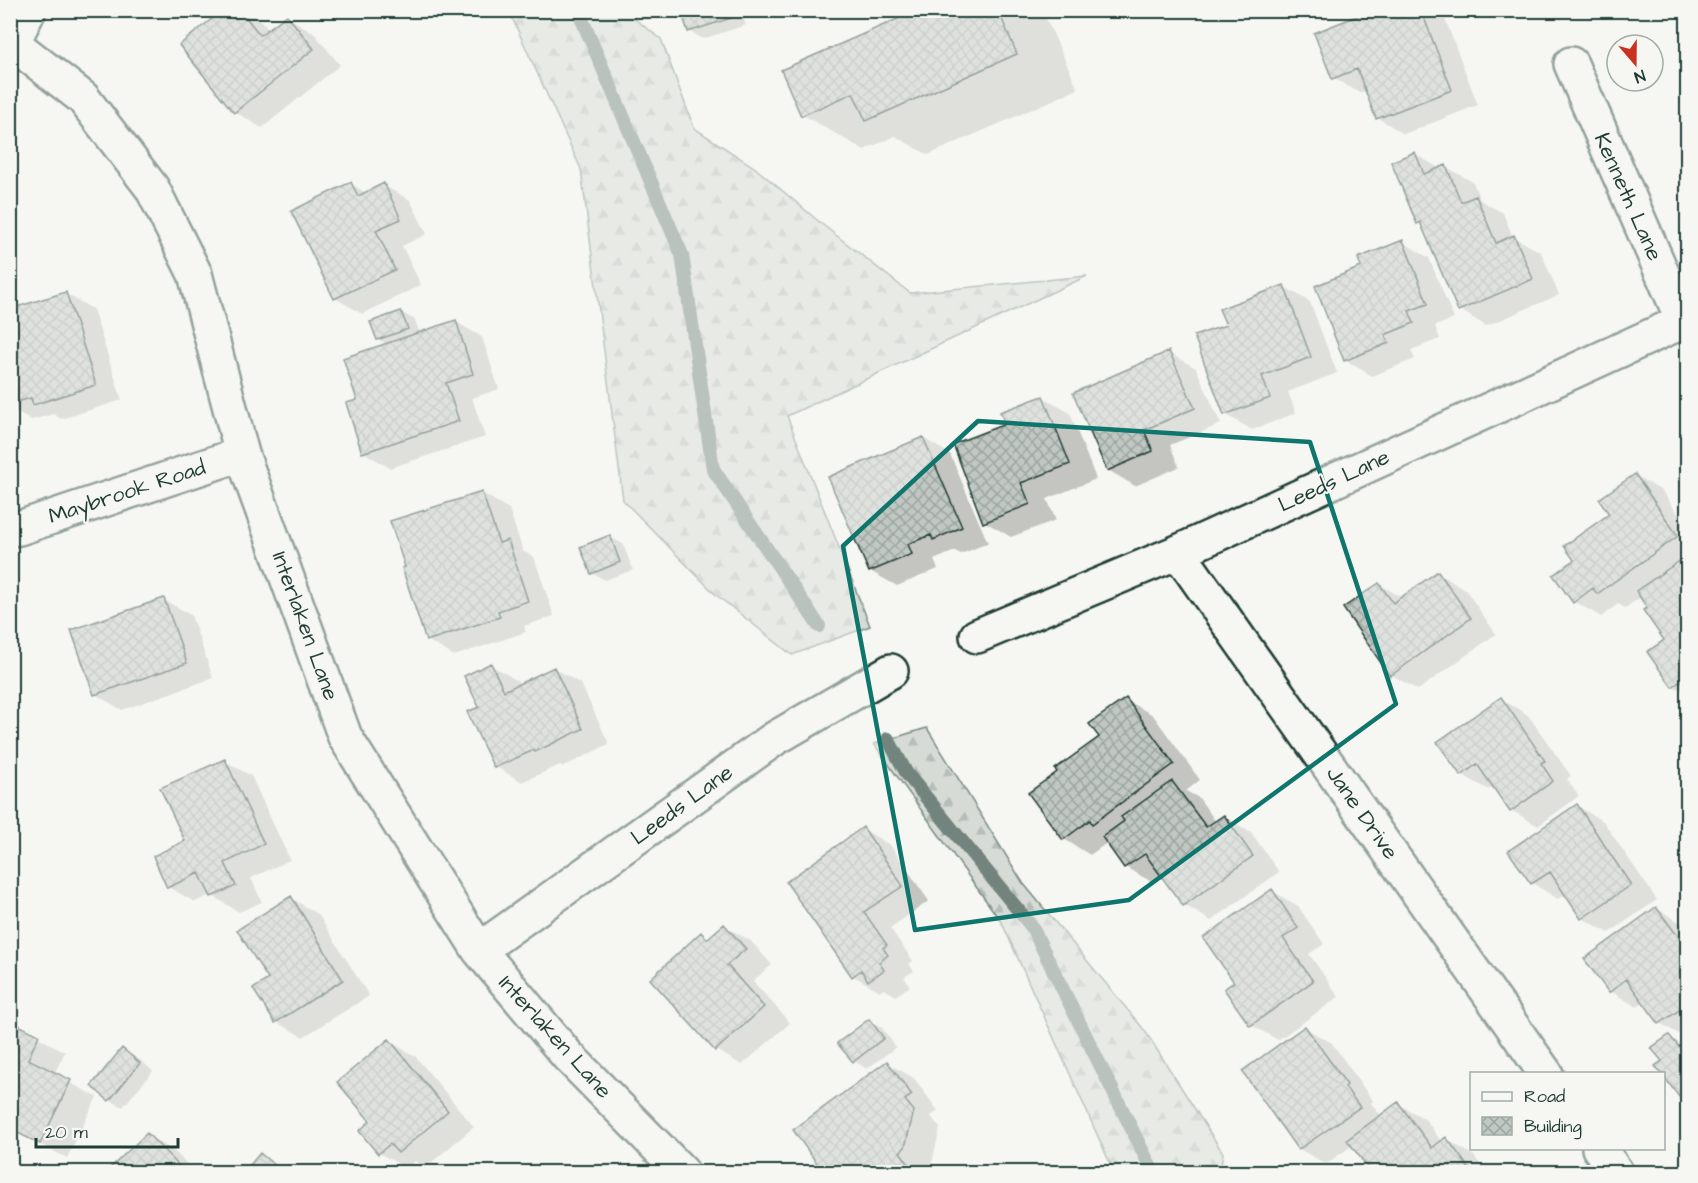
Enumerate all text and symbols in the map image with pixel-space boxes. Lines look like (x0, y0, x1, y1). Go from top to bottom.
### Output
north arrow (1605, 33, 1665, 93)
text: N (1631, 64, 1648, 88)
street label: Kenneth Lane (1586, 128, 1670, 266)
street label: Leeds Lane (1273, 442, 1395, 520)
street label: Maybrook Road (44, 452, 210, 533)
street label: Interlaken Lane (264, 547, 346, 705)
street label: Leeds Lane (625, 757, 740, 853)
street label: Jane Drive (1318, 760, 1406, 866)
street label: Interlaken Lane (491, 968, 619, 1106)
legend (1470, 1072, 1665, 1150)
text: Road (1524, 1084, 1565, 1109)
scale bar (36, 1111, 178, 1149)
text: Building (1524, 1114, 1582, 1140)
text: 20 m (45, 1120, 88, 1145)

